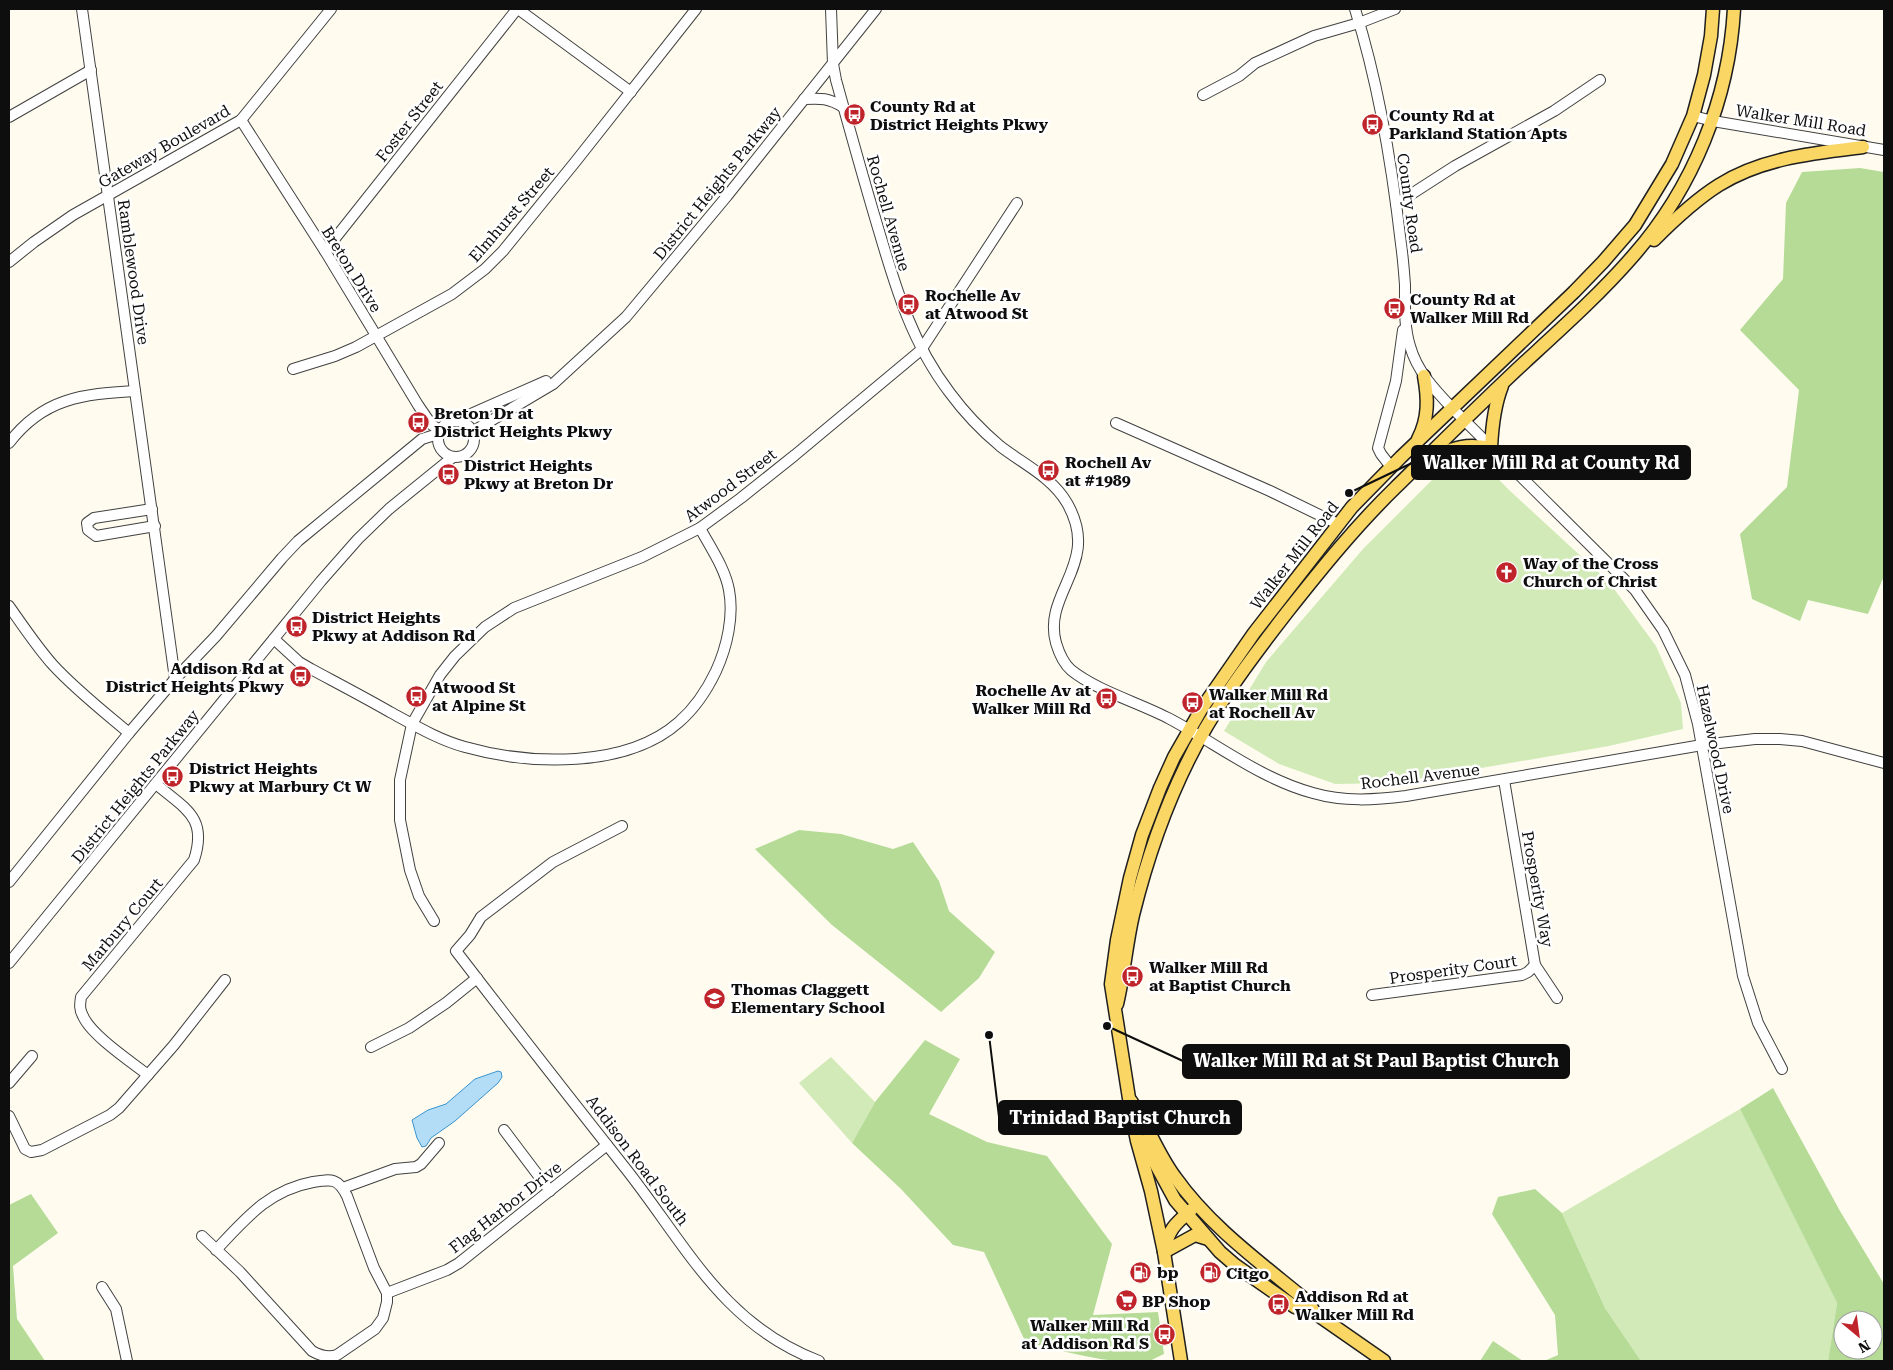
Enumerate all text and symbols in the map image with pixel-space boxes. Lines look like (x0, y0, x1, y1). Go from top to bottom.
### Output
street label: Foster Street (372, 77, 447, 166)
place label: County Rd at District Heights Pkwy (870, 97, 1049, 134)
street label: Gateway Boulevard (95, 101, 233, 192)
street label: Walker Mill Road (1734, 101, 1868, 140)
street label: District Heights Parkway (650, 102, 785, 264)
bus stop icon: County Rd at District Heights Pkwy (842, 103, 866, 127)
place label: County Rd at Parkland Station Apts (1389, 106, 1567, 143)
bus stop icon: County Rd at Parkland Station Apts (1361, 112, 1385, 136)
street label: County Road (1393, 152, 1426, 254)
street label: Rochell Avenue (863, 153, 914, 274)
street label: Elmhurst Street (465, 163, 558, 266)
street label: Ramblewood Drive (114, 198, 153, 346)
street label: Breton Drive (318, 223, 386, 316)
place label: Rochelle Av at Atwood St (925, 286, 1029, 323)
place label: County Rd at Walker Mill Rd (1410, 290, 1529, 327)
bus stop icon: Rochelle Av at Atwood St (897, 292, 921, 316)
bus stop icon: County Rd at Walker Mill Rd (1382, 296, 1406, 320)
place label: Breton Dr at District Heights Pkwy (434, 404, 613, 441)
bus stop icon: Breton Dr at District Heights Pkwy (406, 410, 430, 434)
street label: Atwood Street (681, 445, 780, 526)
callout: Walker Mill Rd at County Rd (1412, 446, 1690, 479)
text: Walker Mill Rd at County Rd (1422, 452, 1680, 473)
place label: Rochell Av at #1989 (1065, 453, 1152, 490)
place label: District Heights Pkwy at Breton Dr (464, 456, 613, 493)
bus stop icon: Rochell Av at #1989 (1037, 459, 1061, 483)
bus stop icon: District Heights Pkwy at Breton Dr (436, 462, 460, 486)
street label: Walker Mill Road (1246, 498, 1342, 613)
place label: Way of the Cross Church of Christ (1523, 554, 1658, 591)
church icon: Way of the Cross Church of Christ (1495, 560, 1519, 584)
place label: District Heights Pkwy at Addison Rd (312, 608, 476, 645)
bus stop icon: District Heights Pkwy at Addison Rd (284, 614, 308, 638)
place label: Addison Rd at District Heights Pkwy (106, 659, 284, 696)
bus stop icon: Addison Rd at District Heights Pkwy (288, 665, 312, 689)
place label: Atwood St at Alpine St (432, 678, 526, 715)
place label: Rochelle Av at Walker Mill Rd (972, 681, 1091, 718)
street label: Hazelwood Drive (1693, 683, 1739, 816)
bus stop icon: Atwood St at Alpine St (404, 684, 428, 708)
place label: Walker Mill Rd at Rochell Av (1209, 685, 1328, 722)
bus stop icon: Rochelle Av at Walker Mill Rd (1095, 687, 1119, 711)
bus stop icon: Walker Mill Rd at Rochell Av (1181, 691, 1205, 715)
street label: District Heights Parkway (68, 705, 203, 867)
place label: District Heights Pkwy at Marbury Ct W (189, 759, 372, 796)
street label: Rochell Avenue (1359, 760, 1481, 793)
bus stop icon: District Heights Pkwy at Marbury Ct W (161, 765, 185, 789)
street label: Prosperity Way (1518, 829, 1557, 949)
street label: Marbury Court (78, 874, 167, 975)
street label: Prosperity Court (1388, 951, 1518, 988)
place label: Walker Mill Rd at Baptist Church (1149, 958, 1291, 995)
bus stop icon: Walker Mill Rd at Baptist Church (1121, 964, 1145, 988)
place label: Thomas Claggett Elementary School (731, 980, 886, 1017)
school or university icon: Thomas Claggett Elementary School (703, 986, 727, 1010)
callout: Walker Mill Rd at St Paul Baptist Church (1183, 1045, 1569, 1078)
text: Walker Mill Rd at St Paul Baptist Church (1193, 1050, 1559, 1071)
street label: Addison Road South (582, 1091, 693, 1229)
callout: Trinidad Baptist Church (999, 1101, 1241, 1134)
text: Trinidad Baptist Church (1009, 1107, 1231, 1128)
street label: Flag Harbor Drive (445, 1158, 565, 1257)
fuel station icon: bp (1129, 1260, 1153, 1284)
fuel station icon: Citgo (1198, 1261, 1222, 1285)
place label: bp (1157, 1263, 1179, 1282)
place label: Citgo (1226, 1264, 1269, 1283)
place label: Addison Rd at Walker Mill Rd (1295, 1287, 1414, 1324)
supermarket icon: BP Shop (1114, 1289, 1138, 1313)
place label: BP Shop (1142, 1292, 1211, 1311)
bus stop icon: Addison Rd at Walker Mill Rd (1267, 1293, 1291, 1317)
north arrow (1833, 1310, 1883, 1360)
place label: Walker Mill Rd at Addison Rd S (1021, 1316, 1149, 1353)
bus stop icon: Walker Mill Rd at Addison Rd S (1153, 1322, 1177, 1346)
text: N (1856, 1337, 1873, 1356)

